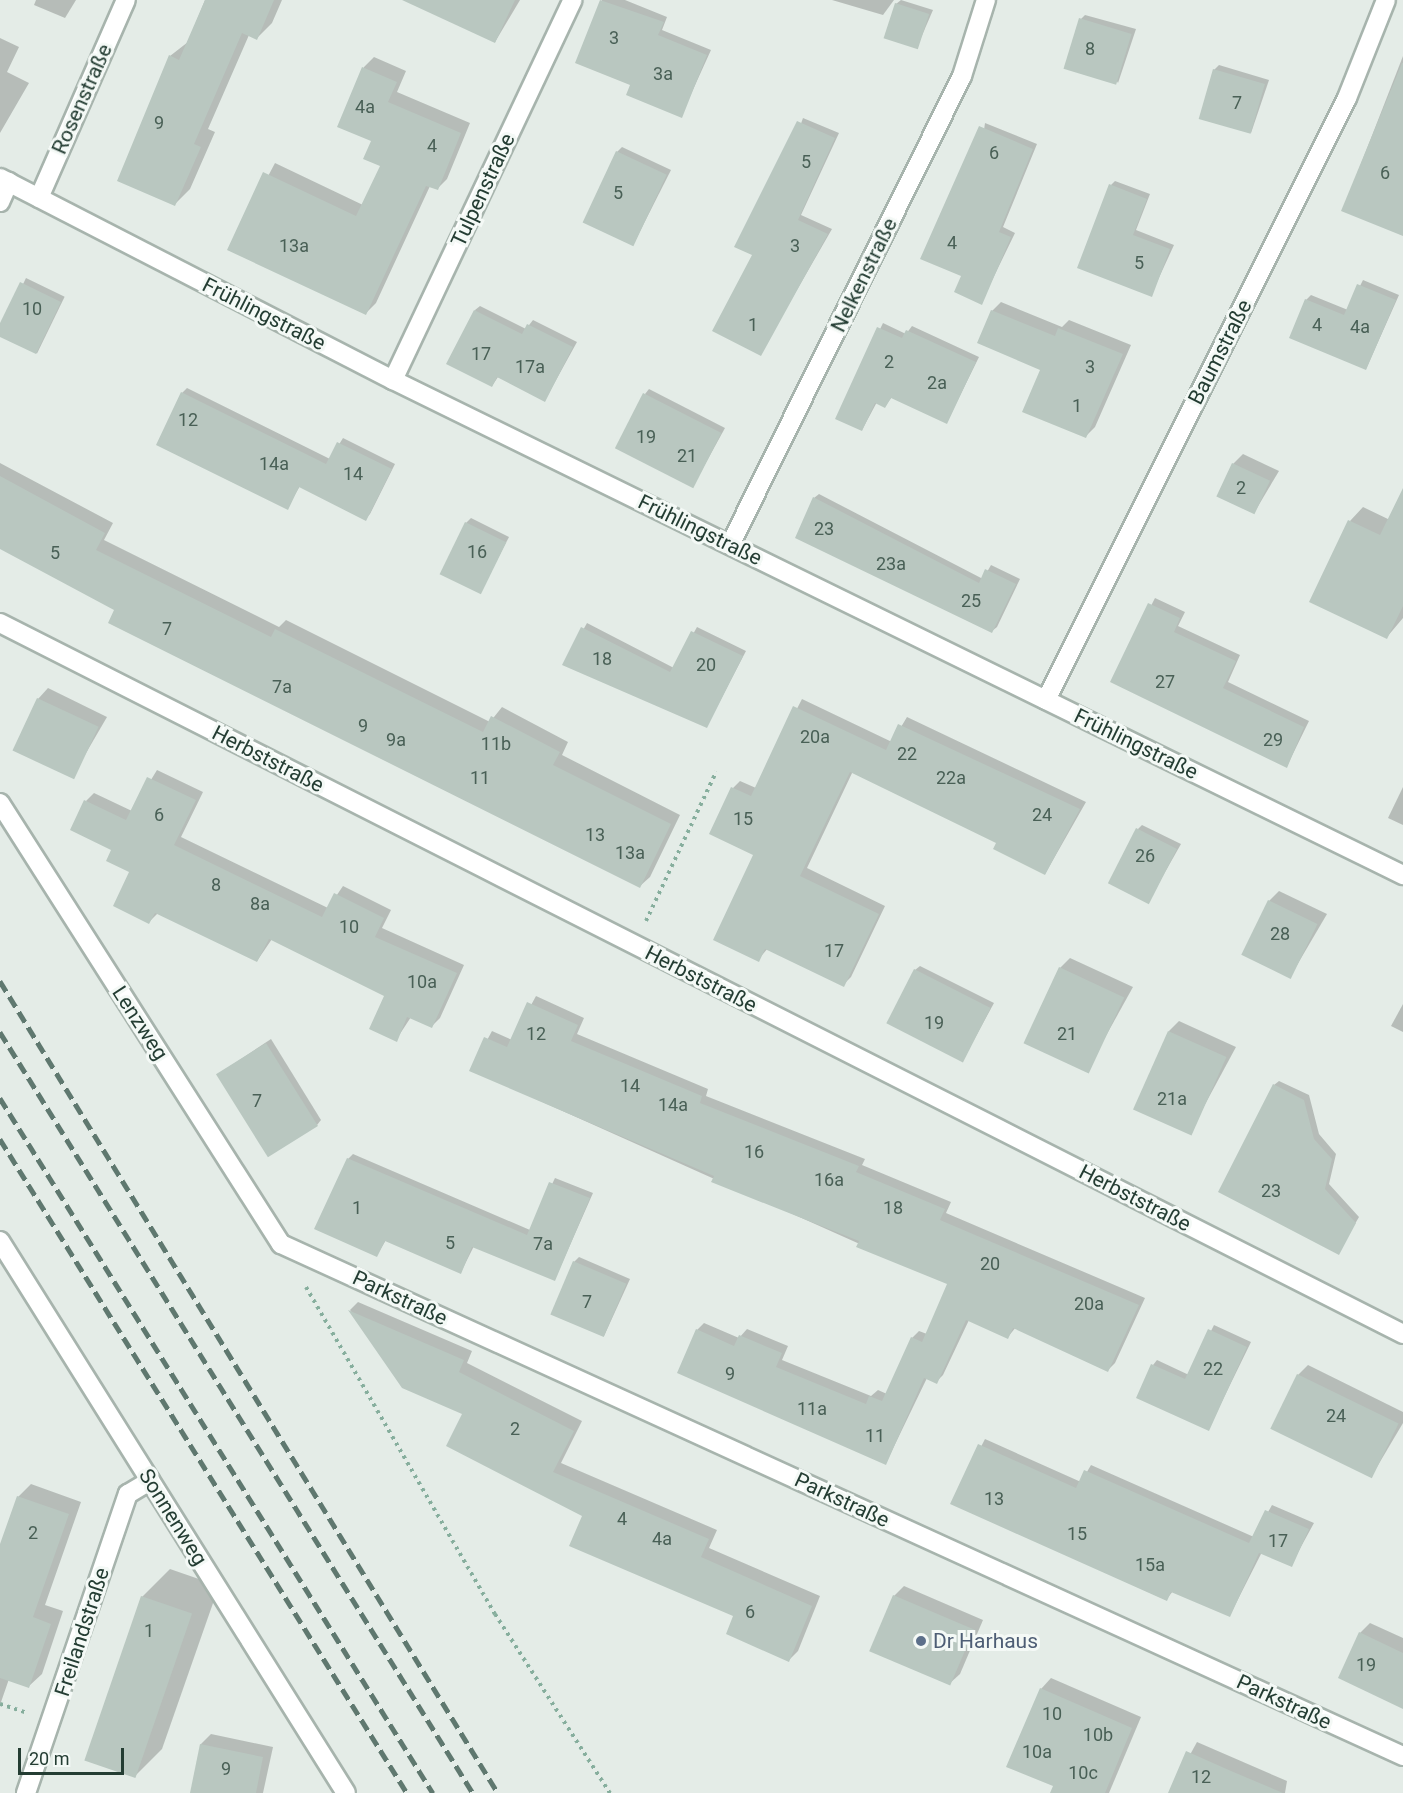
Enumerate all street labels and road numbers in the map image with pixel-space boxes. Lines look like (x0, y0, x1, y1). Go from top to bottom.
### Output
street label: Rosenstraße (47, 40, 117, 158)
street label: Tulpenstraße (446, 129, 520, 251)
street label: Nelkenstraße (826, 214, 902, 336)
street label: Frühlingstraße (198, 272, 330, 356)
street label: Baumstraße (1183, 296, 1257, 408)
street label: Frühlingstraße (634, 489, 766, 571)
street label: Frühlingstraße (1070, 703, 1202, 785)
street label: Herbststraße (208, 720, 328, 798)
street label: Herbststraße (641, 940, 761, 1018)
street label: Lenzweg (107, 981, 173, 1065)
street label: Herbststraße (1075, 1159, 1195, 1237)
street label: Parkstraße (349, 1265, 451, 1331)
street label: Sonnenweg (133, 1464, 213, 1570)
street label: Parkstraße (791, 1467, 893, 1533)
street label: Freilandstraße (49, 1564, 115, 1700)
street label: Parkstraße (1233, 1669, 1335, 1735)

